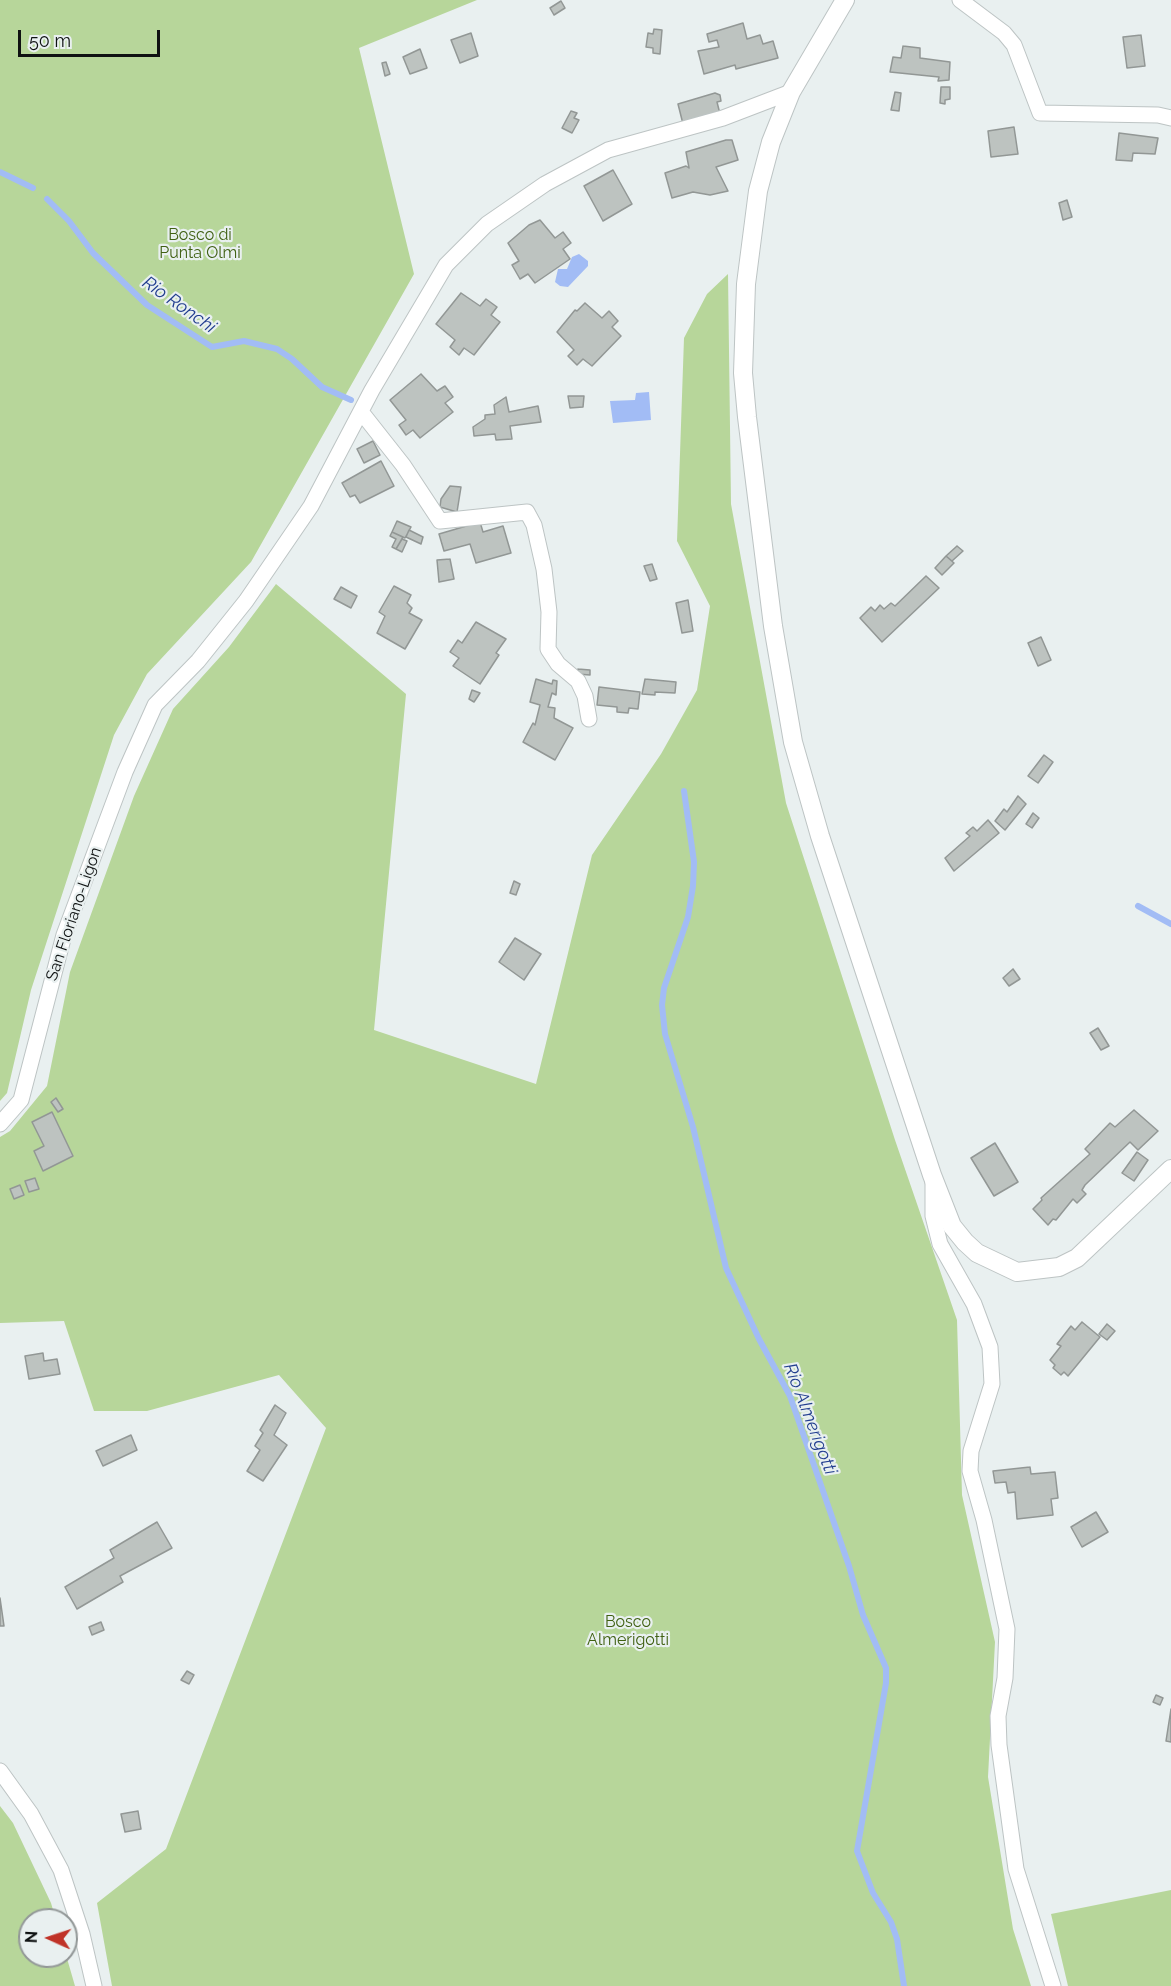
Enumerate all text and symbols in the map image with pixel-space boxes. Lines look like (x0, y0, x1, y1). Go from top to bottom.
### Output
scale bar (21, 18, 164, 56)
text: 50 m (29, 30, 71, 51)
park label: Bosco di Punta Olmi (159, 225, 241, 263)
water label: Rio Ronchi (138, 272, 220, 338)
street label: San Floriano-Ligon (42, 845, 106, 983)
water label: Rio Almerigotti (779, 1360, 841, 1478)
park label: Bosco Almerigotti (587, 1612, 669, 1650)
north arrow (18, 1908, 78, 1968)
text: N (22, 1931, 41, 1944)

